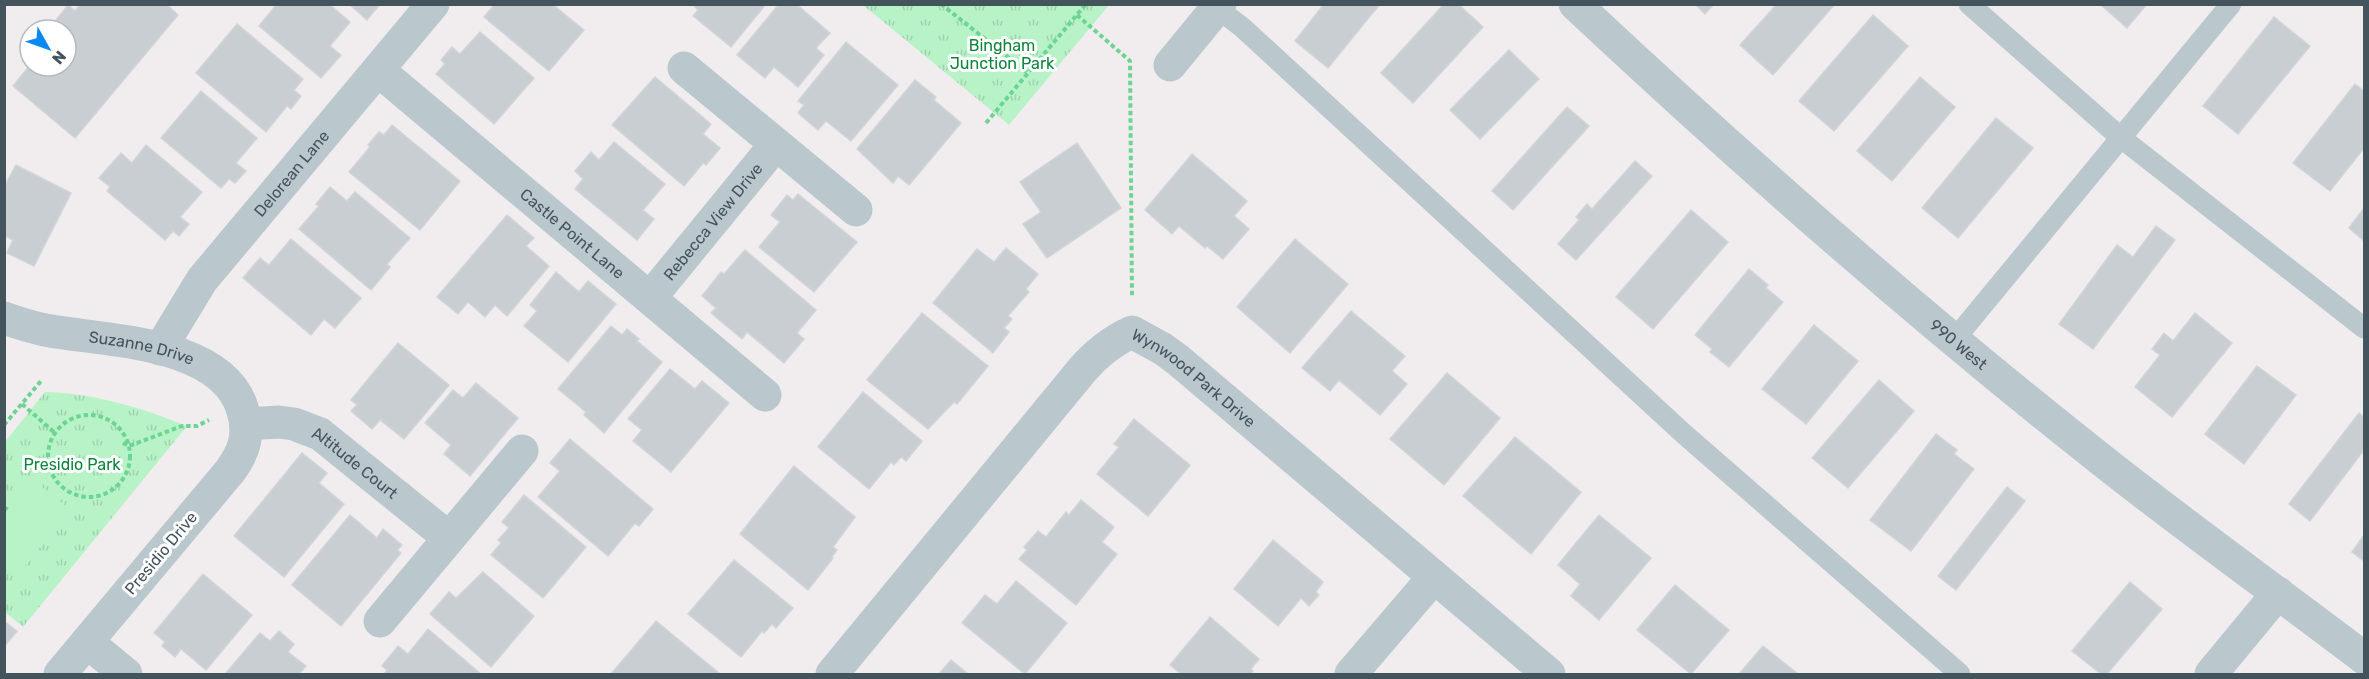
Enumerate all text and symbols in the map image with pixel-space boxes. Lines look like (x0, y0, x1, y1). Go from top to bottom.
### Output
north arrow (18, 18, 78, 78)
park label: Bingham Junction Park (950, 36, 1055, 73)
text: N (48, 47, 70, 68)
street label: Delorean Lane (250, 126, 333, 220)
street label: Rebecca View Drive (659, 159, 766, 284)
street label: Castle Point Lane (517, 184, 629, 283)
street label: 990 West (1926, 315, 1991, 374)
street label: Wynwood Park Drive (1129, 324, 1260, 431)
street label: Suzanne Drive (88, 327, 197, 369)
street label: Altitude Court (310, 422, 402, 503)
park label: Presidio Park (24, 455, 121, 474)
street label: Presidio Drive (121, 508, 201, 598)

